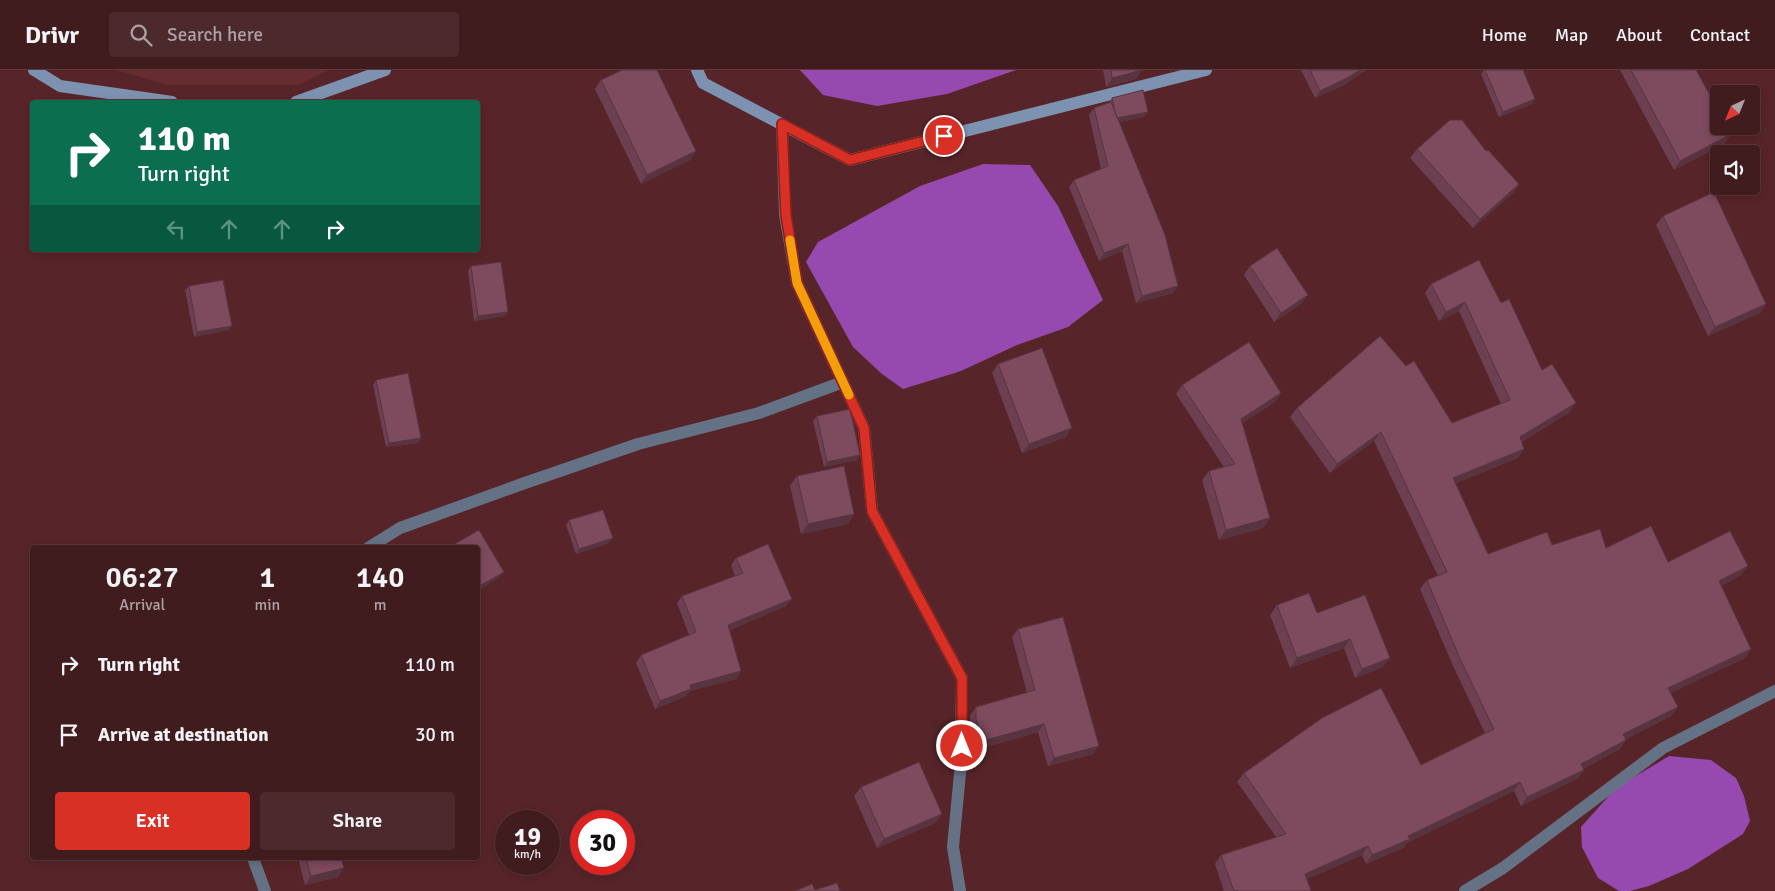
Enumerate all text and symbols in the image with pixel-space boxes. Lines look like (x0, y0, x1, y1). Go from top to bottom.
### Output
search box (109, 12, 459, 57)
text: Drivr (25, 20, 79, 50)
icon: search (127, 21, 155, 49)
text: Search here (167, 23, 263, 47)
text: Home (1482, 24, 1527, 46)
text: Map (1555, 24, 1588, 46)
text: About (1616, 24, 1662, 46)
text: Contact (1690, 24, 1750, 46)
north arrow (1710, 85, 1760, 135)
map controls (1710, 85, 1760, 195)
pin (923, 115, 965, 157)
text: 110 m (138, 117, 231, 160)
icon: right (55, 120, 120, 185)
icon: arrive (930, 122, 958, 150)
button: sound (1710, 145, 1760, 195)
text: Turn right (138, 160, 230, 187)
icon: left (162, 215, 190, 243)
icon: ahead (215, 215, 243, 243)
icon: ahead (268, 215, 296, 243)
icon: right (321, 215, 349, 243)
text: 06:27 (106, 559, 179, 596)
text: 1 (259, 559, 275, 596)
text: 140 (356, 559, 404, 596)
text: Arrival (119, 595, 165, 615)
text: min (254, 595, 280, 615)
text: m (374, 595, 386, 615)
icon: right (55, 651, 83, 679)
text: Turn right (98, 653, 180, 677)
text: 110 m (405, 653, 455, 677)
position arrow (935, 719, 987, 771)
icon: arrive (55, 721, 83, 749)
text: Arrive at destination (98, 723, 269, 747)
text: 30 m (415, 723, 455, 747)
button: Exit (55, 792, 250, 850)
button: Share (260, 792, 455, 850)
speed limit sign: 30 (570, 810, 635, 875)
text: 19 (514, 821, 541, 852)
text: km/h (514, 847, 541, 862)

